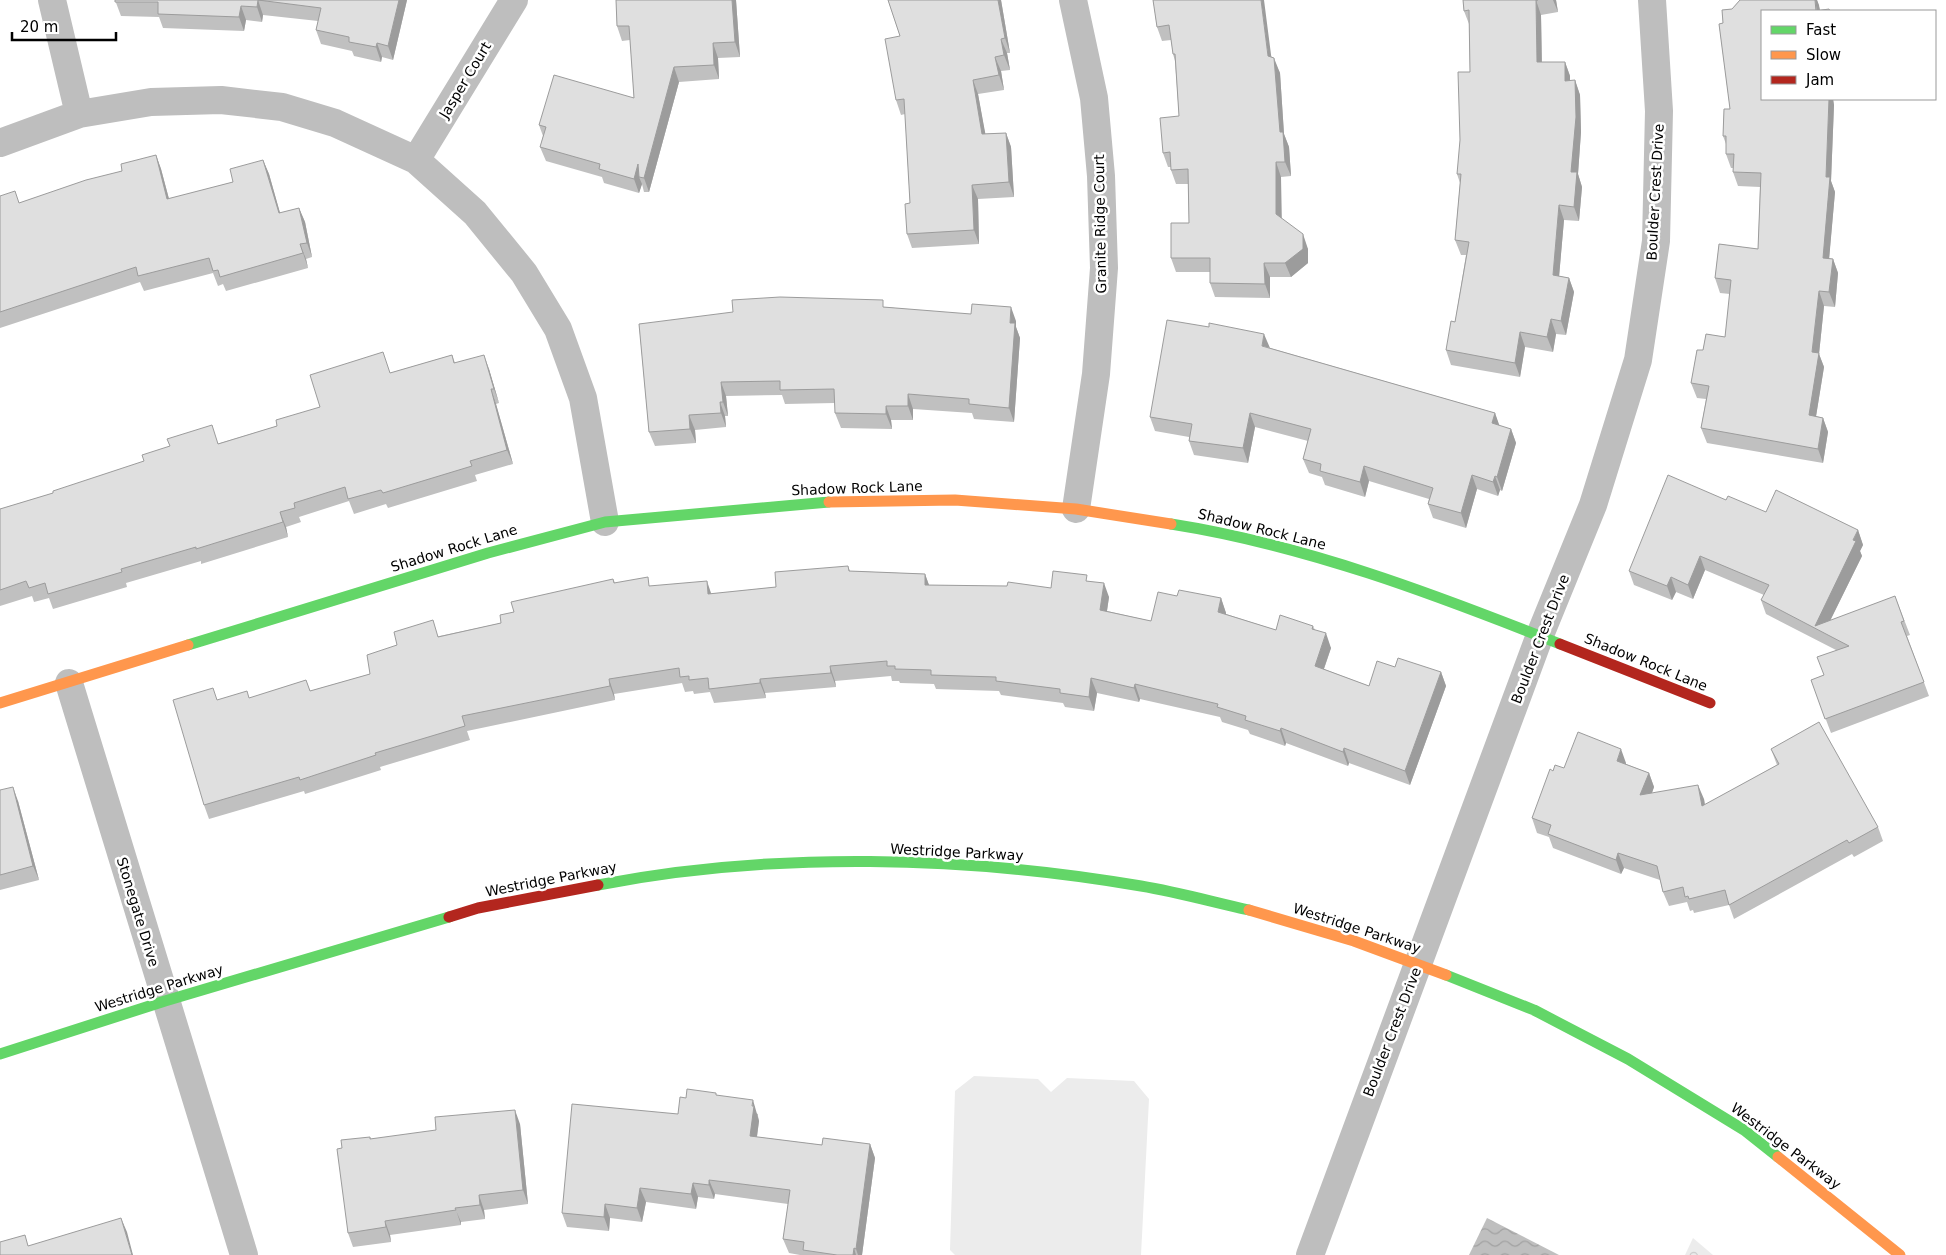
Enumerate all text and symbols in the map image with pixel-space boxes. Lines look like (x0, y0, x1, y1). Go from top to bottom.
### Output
scale bar (12, 10, 116, 42)
legend (1761, 10, 1936, 100)
text: 20 m (20, 18, 58, 36)
text: Fast (1806, 21, 1836, 39)
street label: Jasper Court (435, 39, 494, 122)
text: Slow (1806, 46, 1841, 64)
text: Jam (1805, 71, 1834, 89)
street label: Boulder Crest Drive (1643, 123, 1667, 261)
street label: Granite Ridge Court (1091, 154, 1109, 294)
street label: Shadow Rock Lane (791, 478, 923, 498)
street label: Shadow Rock Lane (1196, 505, 1328, 553)
street label: Shadow Rock Lane (389, 521, 519, 575)
street label: Boulder Crest Drive (1508, 572, 1572, 706)
street label: Shadow Rock Lane (1582, 630, 1710, 694)
street label: Westridge Parkway (890, 841, 1024, 863)
street label: Stonegate Drive (114, 855, 162, 969)
street label: Westridge Parkway (484, 858, 618, 900)
street label: Westridge Parkway (1291, 900, 1423, 956)
street label: Westridge Parkway (93, 961, 225, 1015)
street label: Boulder Crest Drive (1360, 965, 1424, 1099)
street label: Westridge Parkway (1728, 1099, 1844, 1193)

